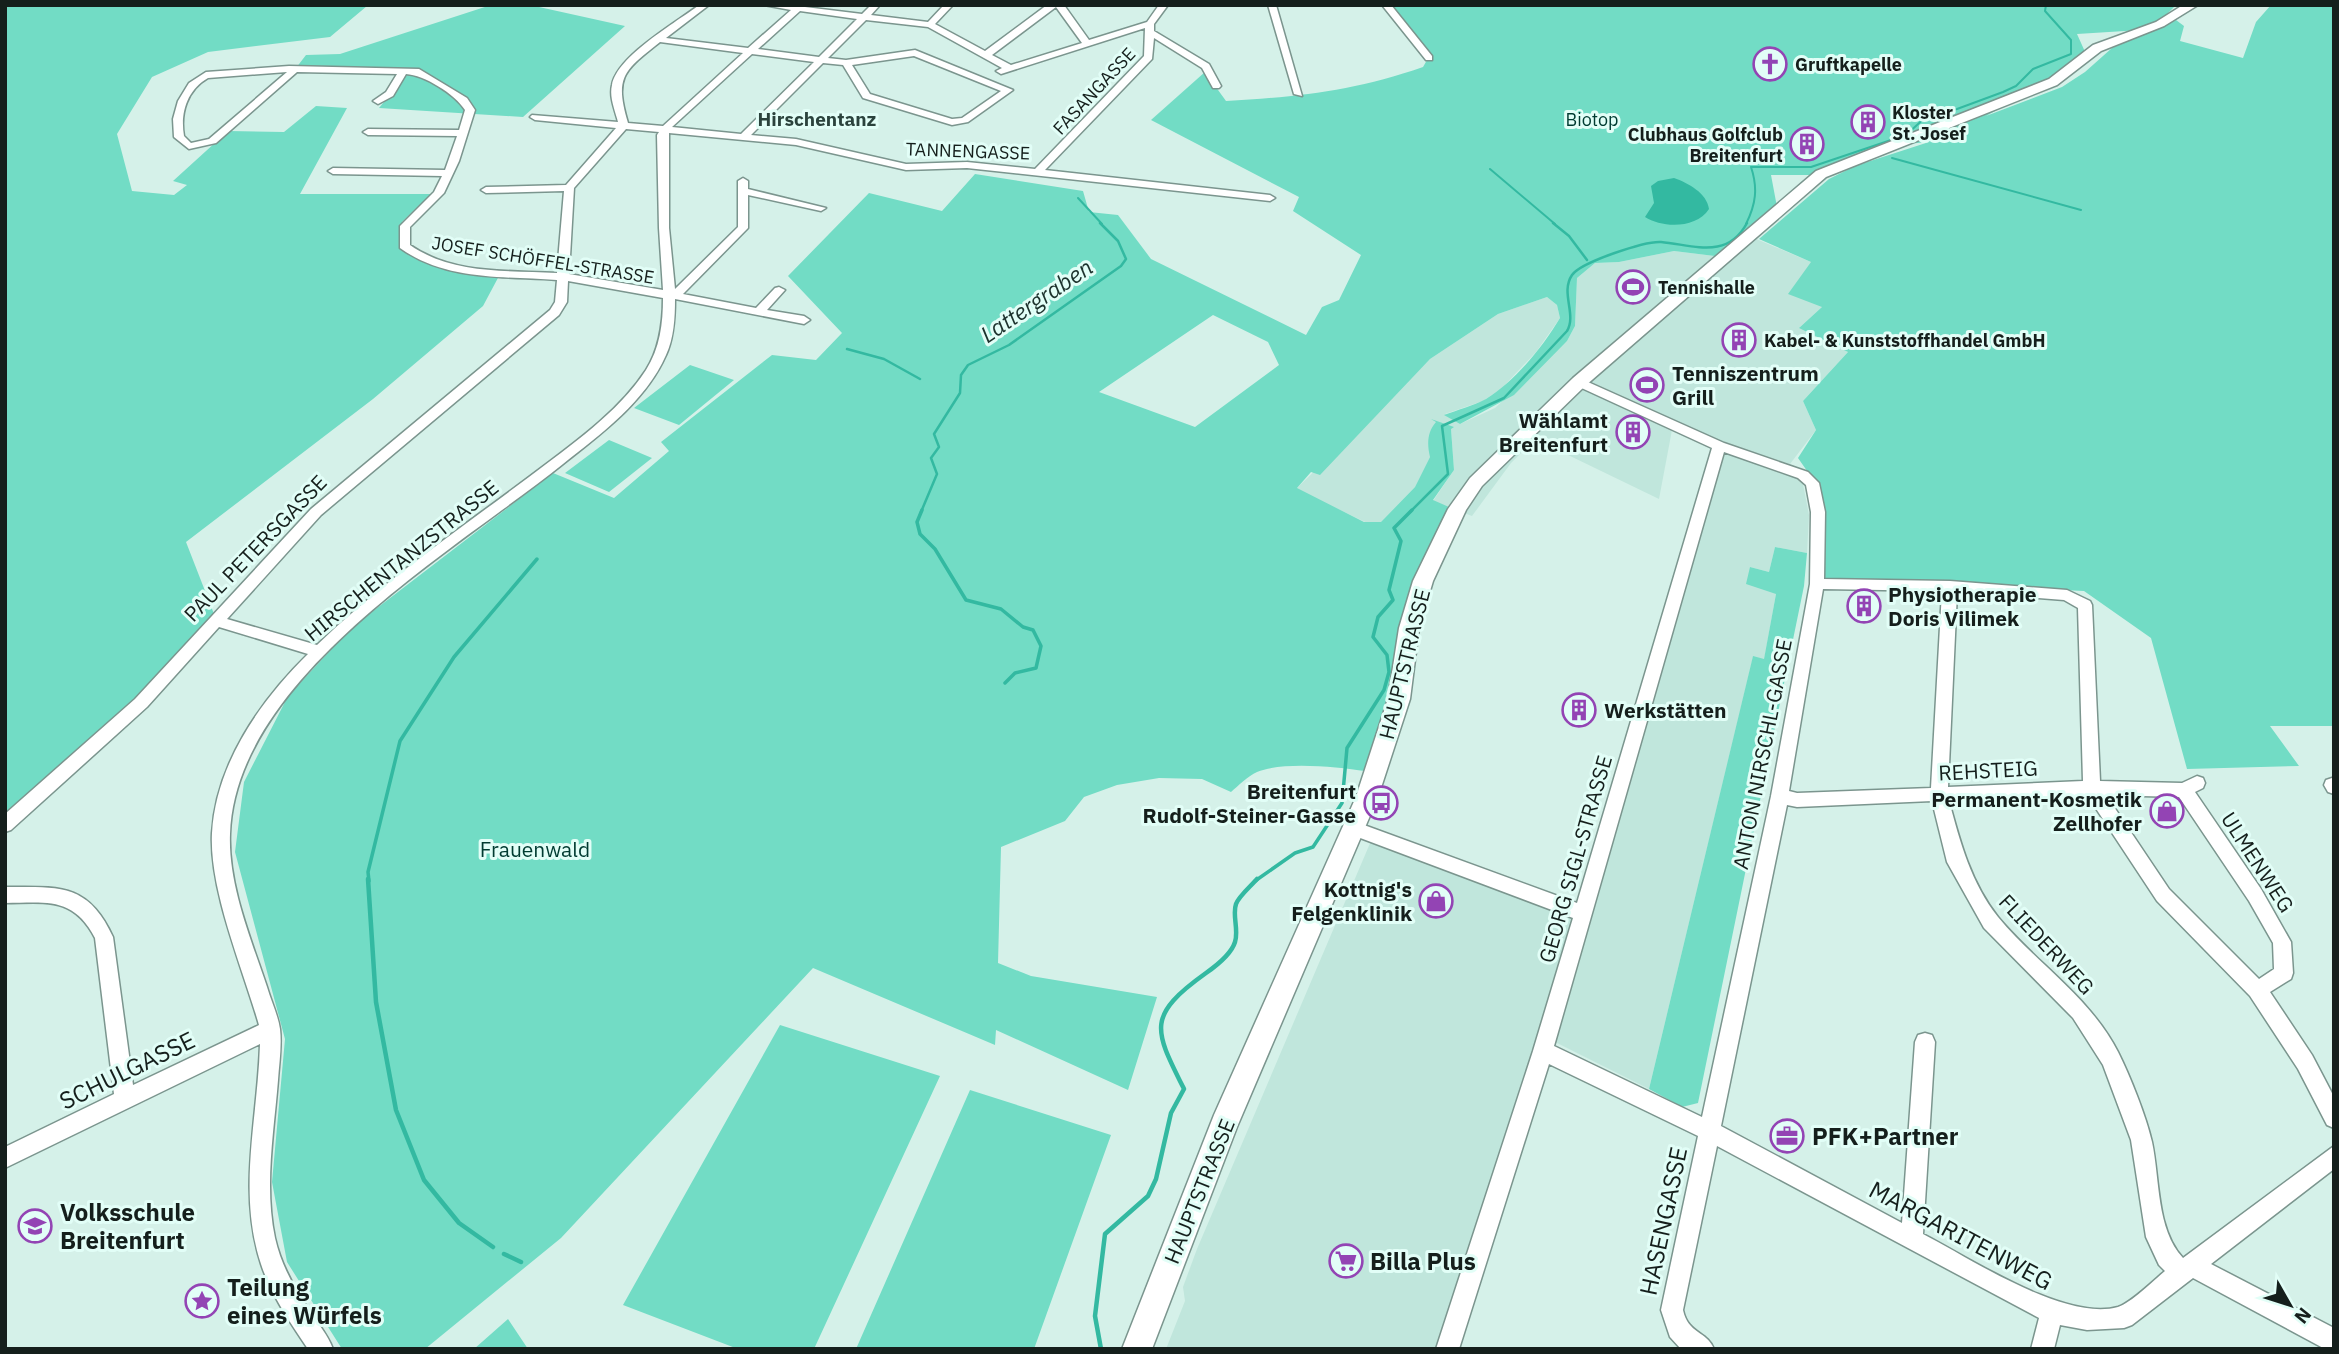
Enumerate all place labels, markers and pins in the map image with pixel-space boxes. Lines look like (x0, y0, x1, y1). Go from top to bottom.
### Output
church icon: Gruftkapelle (1751, 45, 1789, 83)
place label: Gruftkapelle (1795, 53, 1902, 76)
place label: Kloster St. Josef (1892, 101, 1966, 145)
building icon: Kloster St. Josef (1849, 103, 1887, 141)
place label: Clubhaus Golfclub Breitenfurt (1628, 123, 1783, 167)
building icon: Clubhaus Golfclub Breitenfurt (1788, 125, 1826, 163)
sports icon: Tennishalle (1614, 268, 1652, 306)
place label: Tennishalle (1658, 276, 1755, 299)
building icon: Kabel- & Kunststoffhandel GmbH (1720, 321, 1758, 359)
place label: Kabel- & Kunststoffhandel GmbH (1764, 329, 2045, 352)
place label: Tenniszentrum Grill (1672, 359, 1819, 411)
sports icon: Tenniszentrum Grill (1628, 366, 1666, 404)
place label: Wählamt Breitenfurt (1499, 406, 1608, 458)
building icon: Wählamt Breitenfurt (1614, 413, 1652, 451)
place label: Physiotherapie Doris Vilimek (1888, 580, 2037, 632)
building icon: Physiotherapie Doris Vilimek (1845, 587, 1883, 625)
building icon: Werkstätten (1560, 691, 1598, 729)
place label: Werkstätten (1604, 696, 1727, 724)
place label: Breitenfurt Rudolf-Steiner-Gasse (1143, 777, 1356, 829)
bus stop icon: Breitenfurt Rudolf-Steiner-Gasse (1362, 784, 1400, 822)
place label: Permanent-Kosmetik Zellhofer (1931, 785, 2143, 837)
shop icon: Permanent-Kosmetik Zellhofer (2148, 792, 2186, 830)
place label: Kottnig's Felgenklinik (1291, 875, 1413, 927)
shop icon: Kottnig's Felgenklinik (1417, 882, 1455, 920)
office icon: PFK+Partner (1768, 1117, 1806, 1155)
place label: PFK+Partner (1812, 1120, 1959, 1152)
place label: Volksschule Breitenfurt (60, 1196, 195, 1256)
school or university icon: Volksschule Breitenfurt (16, 1207, 54, 1245)
supermarket icon: Billa Plus (1327, 1242, 1365, 1280)
place label: Billa Plus (1370, 1245, 1476, 1277)
place label: Teilung eines Würfels (227, 1271, 382, 1331)
place icon: Teilung eines Würfels (183, 1282, 221, 1320)

